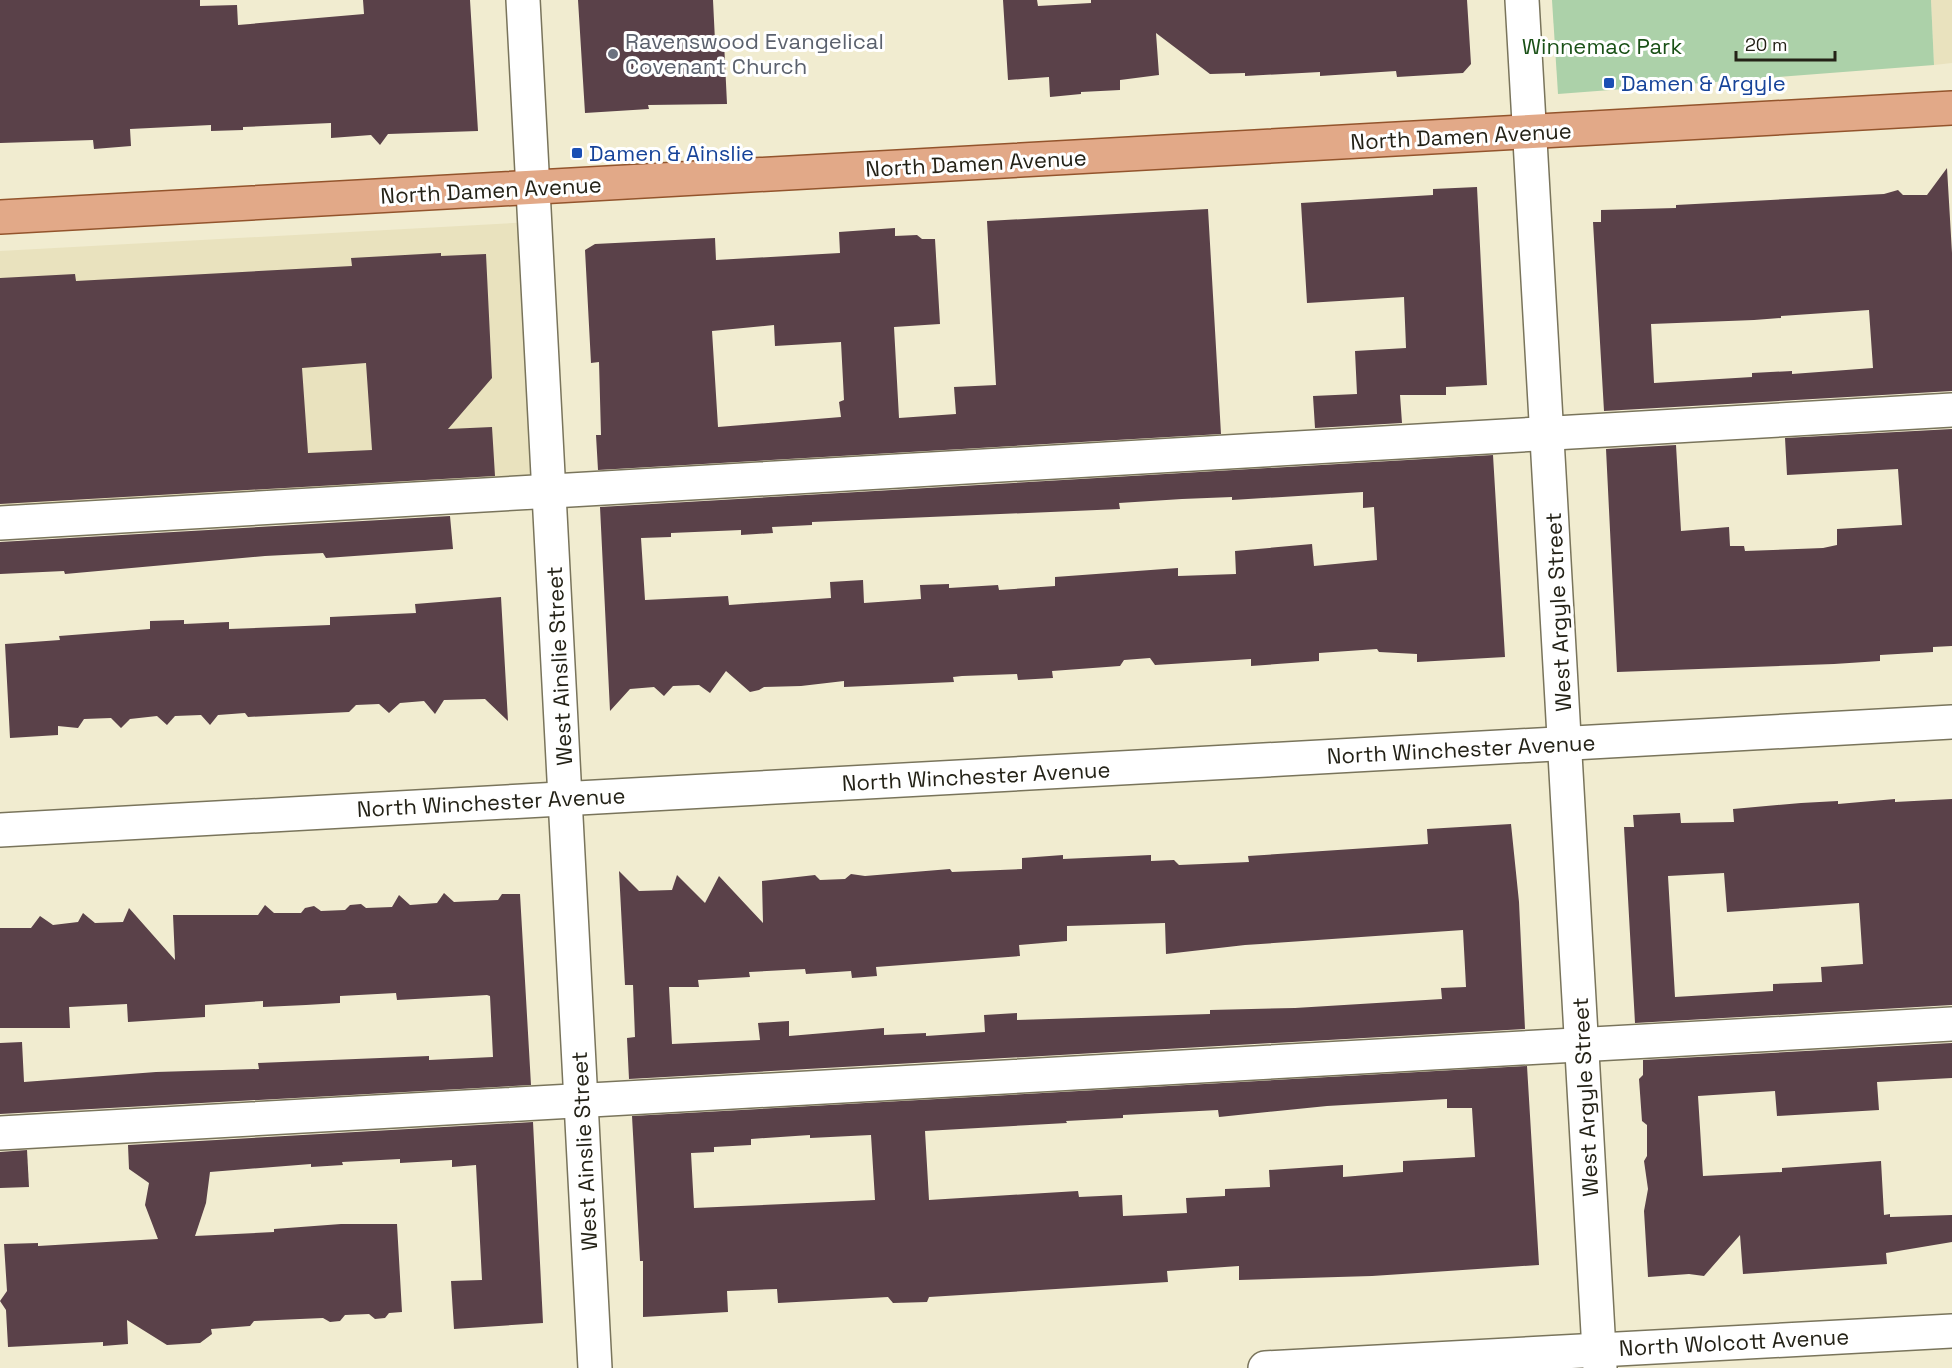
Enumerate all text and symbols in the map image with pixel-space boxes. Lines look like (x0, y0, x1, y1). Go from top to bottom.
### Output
scale bar (1736, 24, 1835, 62)
place label: Ravenswood Evangelical Covenant Church (625, 27, 884, 80)
park label: Winnemac Park (1522, 32, 1682, 60)
text: 20 m (1745, 33, 1788, 56)
marker: Ravenswood Evangelical Covenant Church (606, 47, 620, 61)
place label: Damen & Argyle (1621, 69, 1786, 97)
marker: Damen & Argyle (1602, 76, 1616, 90)
street label: North Damen Avenue (1350, 116, 1572, 156)
place label: Damen & Ainslie (589, 139, 754, 167)
street label: North Damen Avenue (865, 143, 1087, 183)
marker: Damen & Ainslie (570, 146, 584, 160)
street label: North Damen Avenue (380, 170, 602, 210)
street label: West Argyle Street (1539, 512, 1577, 712)
street label: West Ainslie Street (540, 565, 578, 767)
street label: North Winchester Avenue (1326, 728, 1596, 770)
street label: North Winchester Avenue (841, 755, 1111, 797)
street label: North Winchester Avenue (356, 781, 626, 823)
street label: West Argyle Street (1566, 997, 1604, 1197)
street label: West Ainslie Street (565, 1050, 603, 1252)
street label: North Wolcott Avenue (1618, 1322, 1850, 1362)

